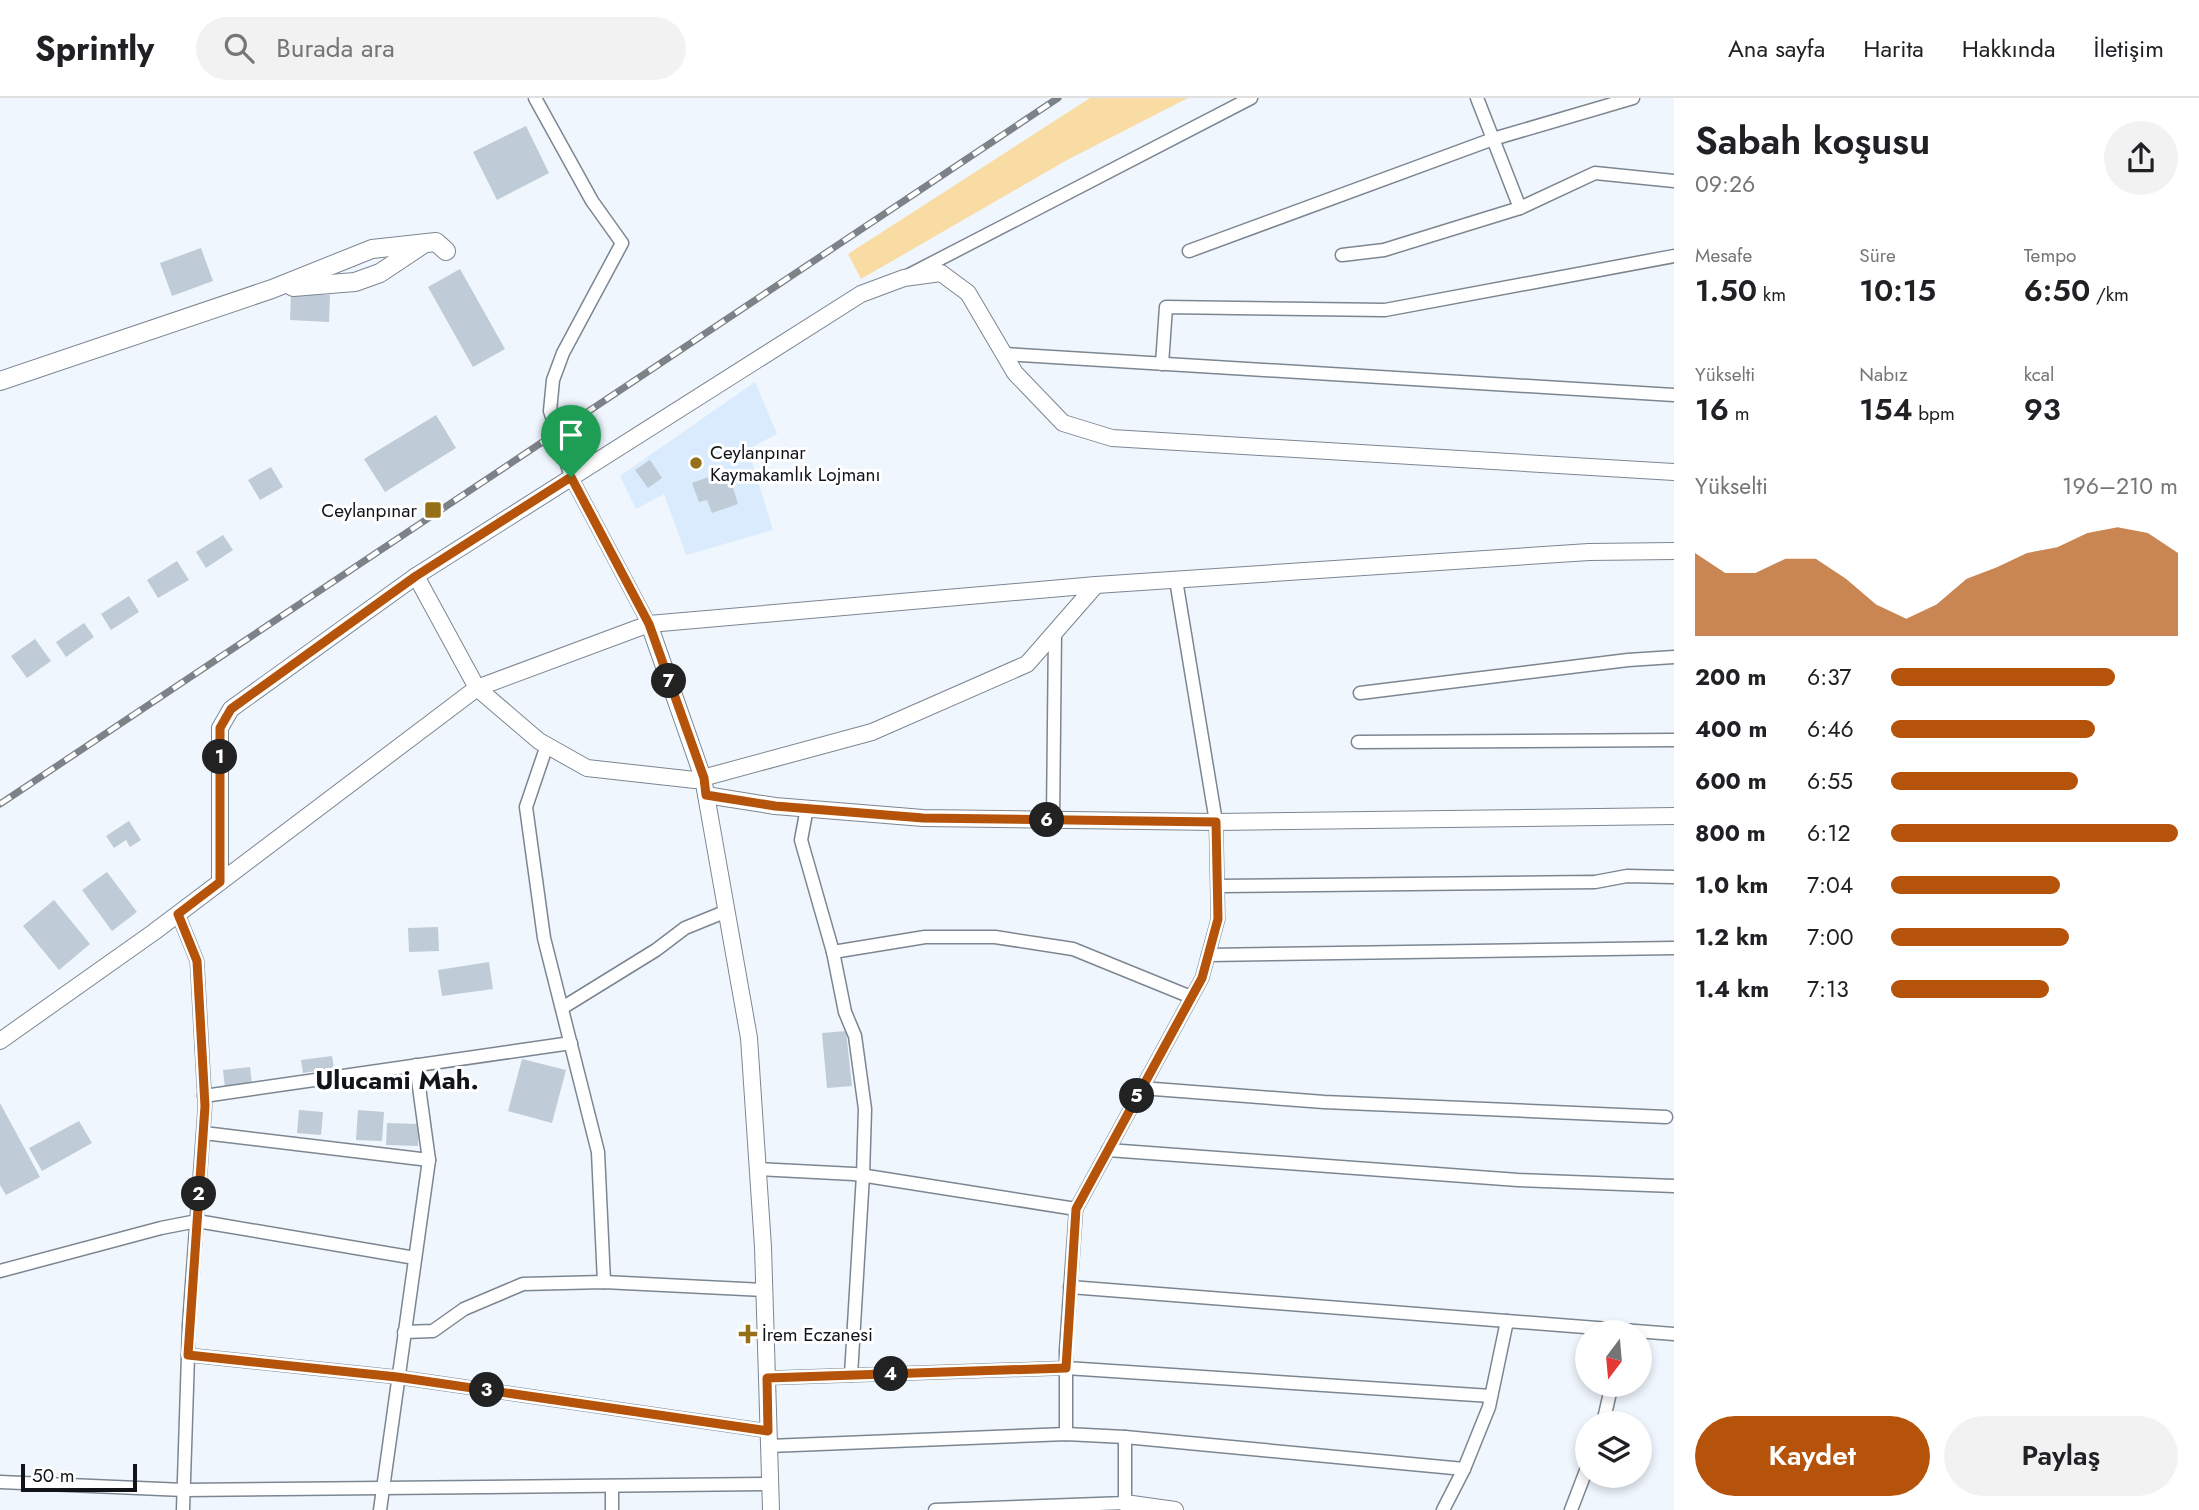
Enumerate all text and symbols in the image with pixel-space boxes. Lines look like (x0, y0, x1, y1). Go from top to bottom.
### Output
search box (196, 17, 686, 80)
text: Sprintly (35, 25, 154, 72)
icon: search (220, 29, 258, 67)
text: Burada ara (276, 29, 395, 67)
text: Ana sayfa (1728, 31, 1825, 66)
text: Harita (1863, 31, 1924, 66)
text: Hakkında (1962, 31, 2056, 66)
text: İletişim (2094, 31, 2164, 66)
text: Sabah koşusu (1695, 113, 1930, 168)
button: share (2104, 121, 2178, 195)
text: 09:26 (1695, 167, 1755, 201)
text: Mesafe (1695, 242, 1752, 269)
text: Süre (1859, 242, 1896, 269)
text: Tempo (2024, 242, 2076, 269)
text: 1.50 (1695, 269, 1757, 312)
text: 10:15 (1859, 269, 1936, 312)
text: 6:50 (2024, 269, 2090, 312)
text: km (1757, 281, 1786, 308)
text: /km (2090, 281, 2129, 308)
text: Yükselti (1695, 361, 1755, 388)
text: Nabız (1859, 361, 1908, 388)
text: kcal (2024, 361, 2054, 388)
text: 16 (1695, 388, 1729, 431)
text: 154 (1859, 388, 1913, 431)
text: 93 (2024, 388, 2061, 431)
text: m (1729, 400, 1749, 427)
text: bpm (1913, 400, 1955, 427)
pin (541, 405, 601, 477)
icon: arrive (552, 416, 590, 454)
place label: Ceylanpınar Kaymakamlık Lojmanı (710, 439, 880, 488)
marker: Ceylanpınar Kaymakamlık Lojmanı (688, 455, 704, 471)
text: Yükselti (1695, 469, 1768, 503)
text: 196–210 m (2062, 469, 2178, 503)
place label: Ceylanpınar (321, 497, 417, 524)
marker: Ceylanpınar (423, 500, 443, 520)
text: 200 m (1695, 660, 1766, 694)
text: 6:37 (1807, 660, 1851, 694)
pin: 7 (652, 664, 686, 698)
text: 7 (663, 667, 674, 694)
text: 400 m (1695, 712, 1767, 746)
text: 6:46 (1807, 712, 1854, 746)
pin: 1 (202, 740, 238, 774)
text: 1 (215, 743, 224, 770)
text: 600 m (1695, 764, 1767, 798)
text: 6:55 (1807, 764, 1853, 798)
pin: 6 (1030, 802, 1064, 838)
text: 6 (1040, 806, 1053, 833)
text: 800 m (1695, 816, 1766, 850)
text: 6:12 (1807, 816, 1851, 850)
text: 1.0 km (1695, 868, 1768, 902)
text: 7:04 (1807, 868, 1853, 902)
text: 1.2 km (1695, 920, 1768, 954)
text: 7:00 (1807, 920, 1854, 954)
text: 1.4 km (1695, 972, 1769, 1006)
text: 7:13 (1807, 972, 1849, 1006)
district label: Ulucami Mah. (315, 1061, 479, 1099)
pin: 5 (1120, 1079, 1154, 1114)
text: 5 (1130, 1082, 1143, 1109)
pin: 2 (182, 1176, 216, 1212)
text: 2 (192, 1180, 205, 1207)
north arrow (1575, 1320, 1652, 1396)
map controls (1575, 1320, 1652, 1488)
place label: İrem Eczanesi (762, 1321, 873, 1348)
marker: İrem Eczanesi (740, 1326, 756, 1342)
pin: 4 (874, 1356, 908, 1392)
text: 4 (884, 1360, 897, 1387)
pin: 3 (470, 1372, 504, 1408)
text: 3 (481, 1376, 492, 1403)
button: layers (1575, 1411, 1652, 1488)
button: Kaydet (1695, 1416, 1930, 1496)
button: Paylaş (1944, 1416, 2178, 1496)
scale bar (21, 1461, 136, 1493)
text: 50 m (32, 1462, 75, 1489)

